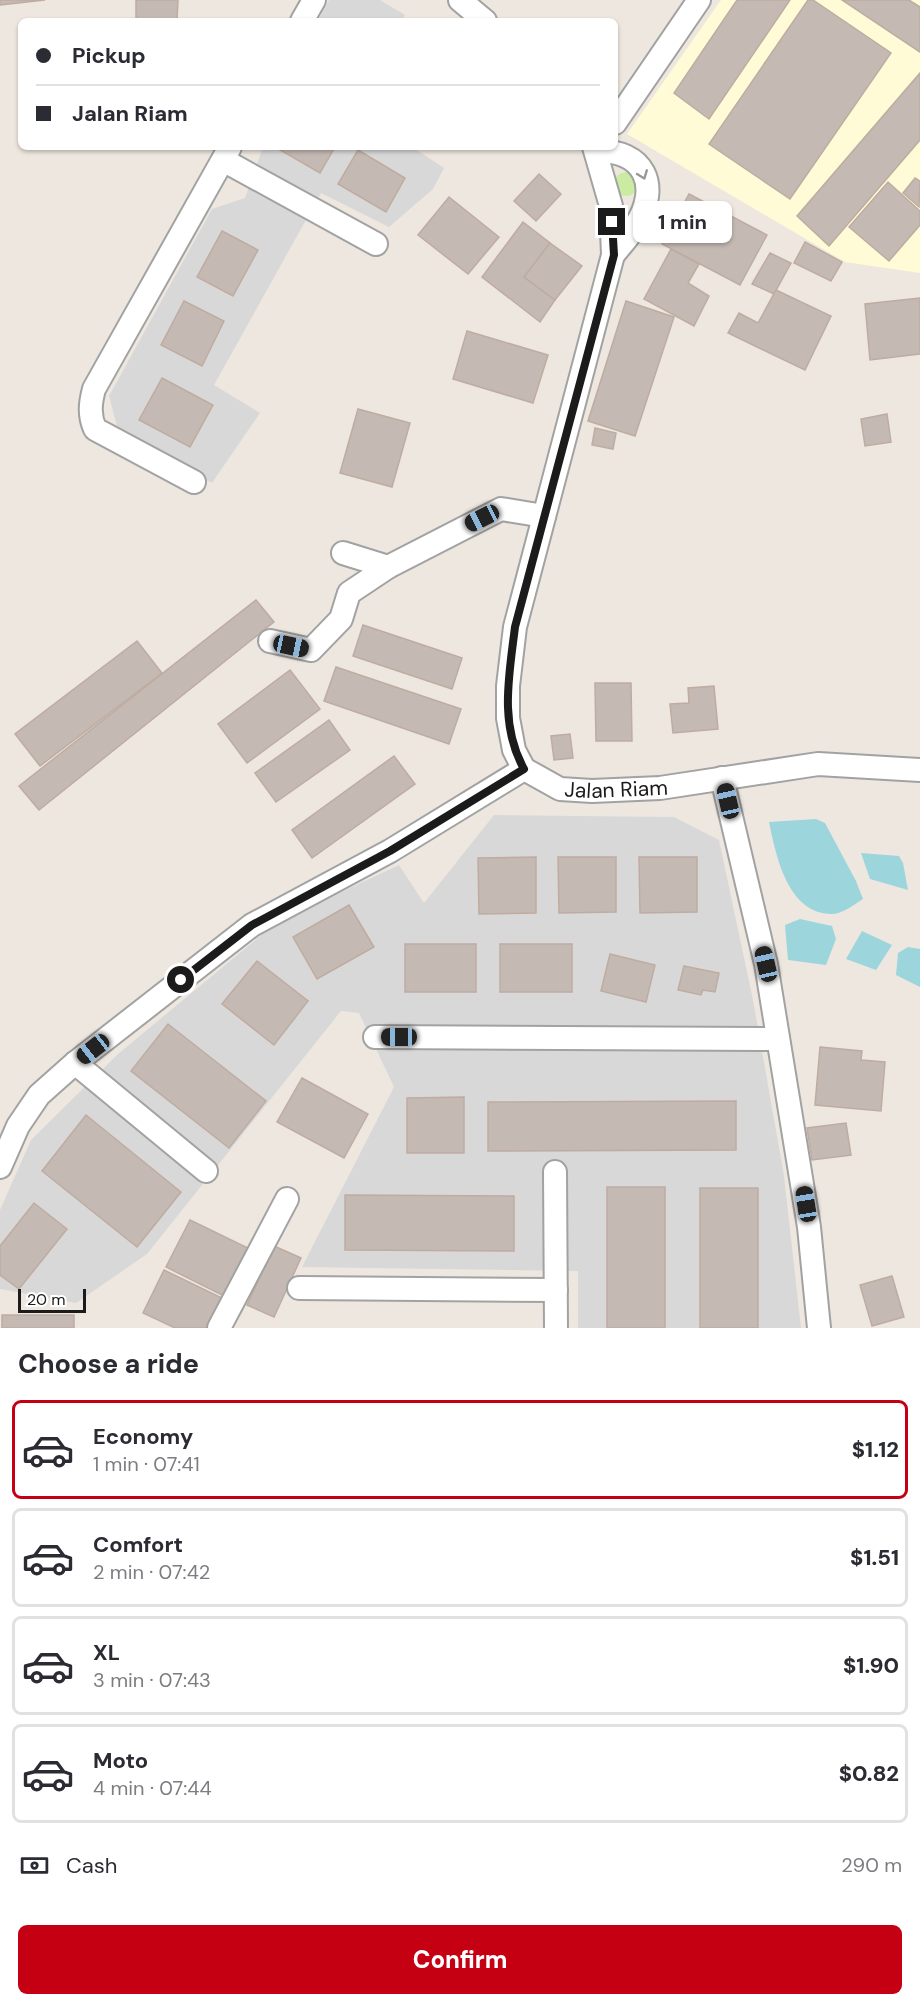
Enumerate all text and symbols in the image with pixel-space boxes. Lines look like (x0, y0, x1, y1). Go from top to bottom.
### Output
text: Pickup (72, 41, 146, 70)
text: Jalan Riam (72, 99, 188, 128)
one-way arrow (636, 168, 648, 179)
callout: 1 min (633, 201, 732, 243)
route end (598, 208, 625, 235)
text: 1 min (658, 209, 707, 235)
car (462, 502, 502, 534)
car (272, 633, 310, 659)
street label: Jalan Riam (564, 774, 668, 805)
car (715, 781, 741, 821)
car (753, 944, 779, 984)
route start (167, 966, 194, 993)
car (381, 1028, 417, 1046)
car (73, 1031, 113, 1067)
car (794, 1185, 818, 1223)
scale bar (18, 1286, 86, 1314)
text: 20 m (27, 1289, 66, 1310)
text: Choose a ride (18, 1346, 199, 1381)
text: Economy (93, 1422, 193, 1451)
icon: car (21, 1423, 75, 1477)
text: $1.12 (852, 1435, 899, 1464)
text: 1 min · 07:41 (93, 1451, 200, 1477)
text: Comfort (93, 1530, 183, 1559)
icon: car (21, 1531, 75, 1585)
text: $1.51 (850, 1543, 899, 1572)
text: 2 min · 07:42 (93, 1559, 210, 1585)
text: XL (93, 1638, 120, 1667)
icon: car (21, 1639, 75, 1693)
text: $1.90 (843, 1651, 899, 1680)
text: 3 min · 07:43 (93, 1667, 211, 1693)
text: Moto (93, 1746, 148, 1775)
icon: car (21, 1747, 75, 1801)
text: $0.82 (839, 1759, 899, 1788)
text: 4 min · 07:44 (93, 1775, 212, 1801)
icon: cash (18, 1849, 51, 1882)
text: Cash (66, 1851, 117, 1880)
text: 290 m (841, 1852, 902, 1878)
button: Confirm (18, 1925, 902, 1994)

